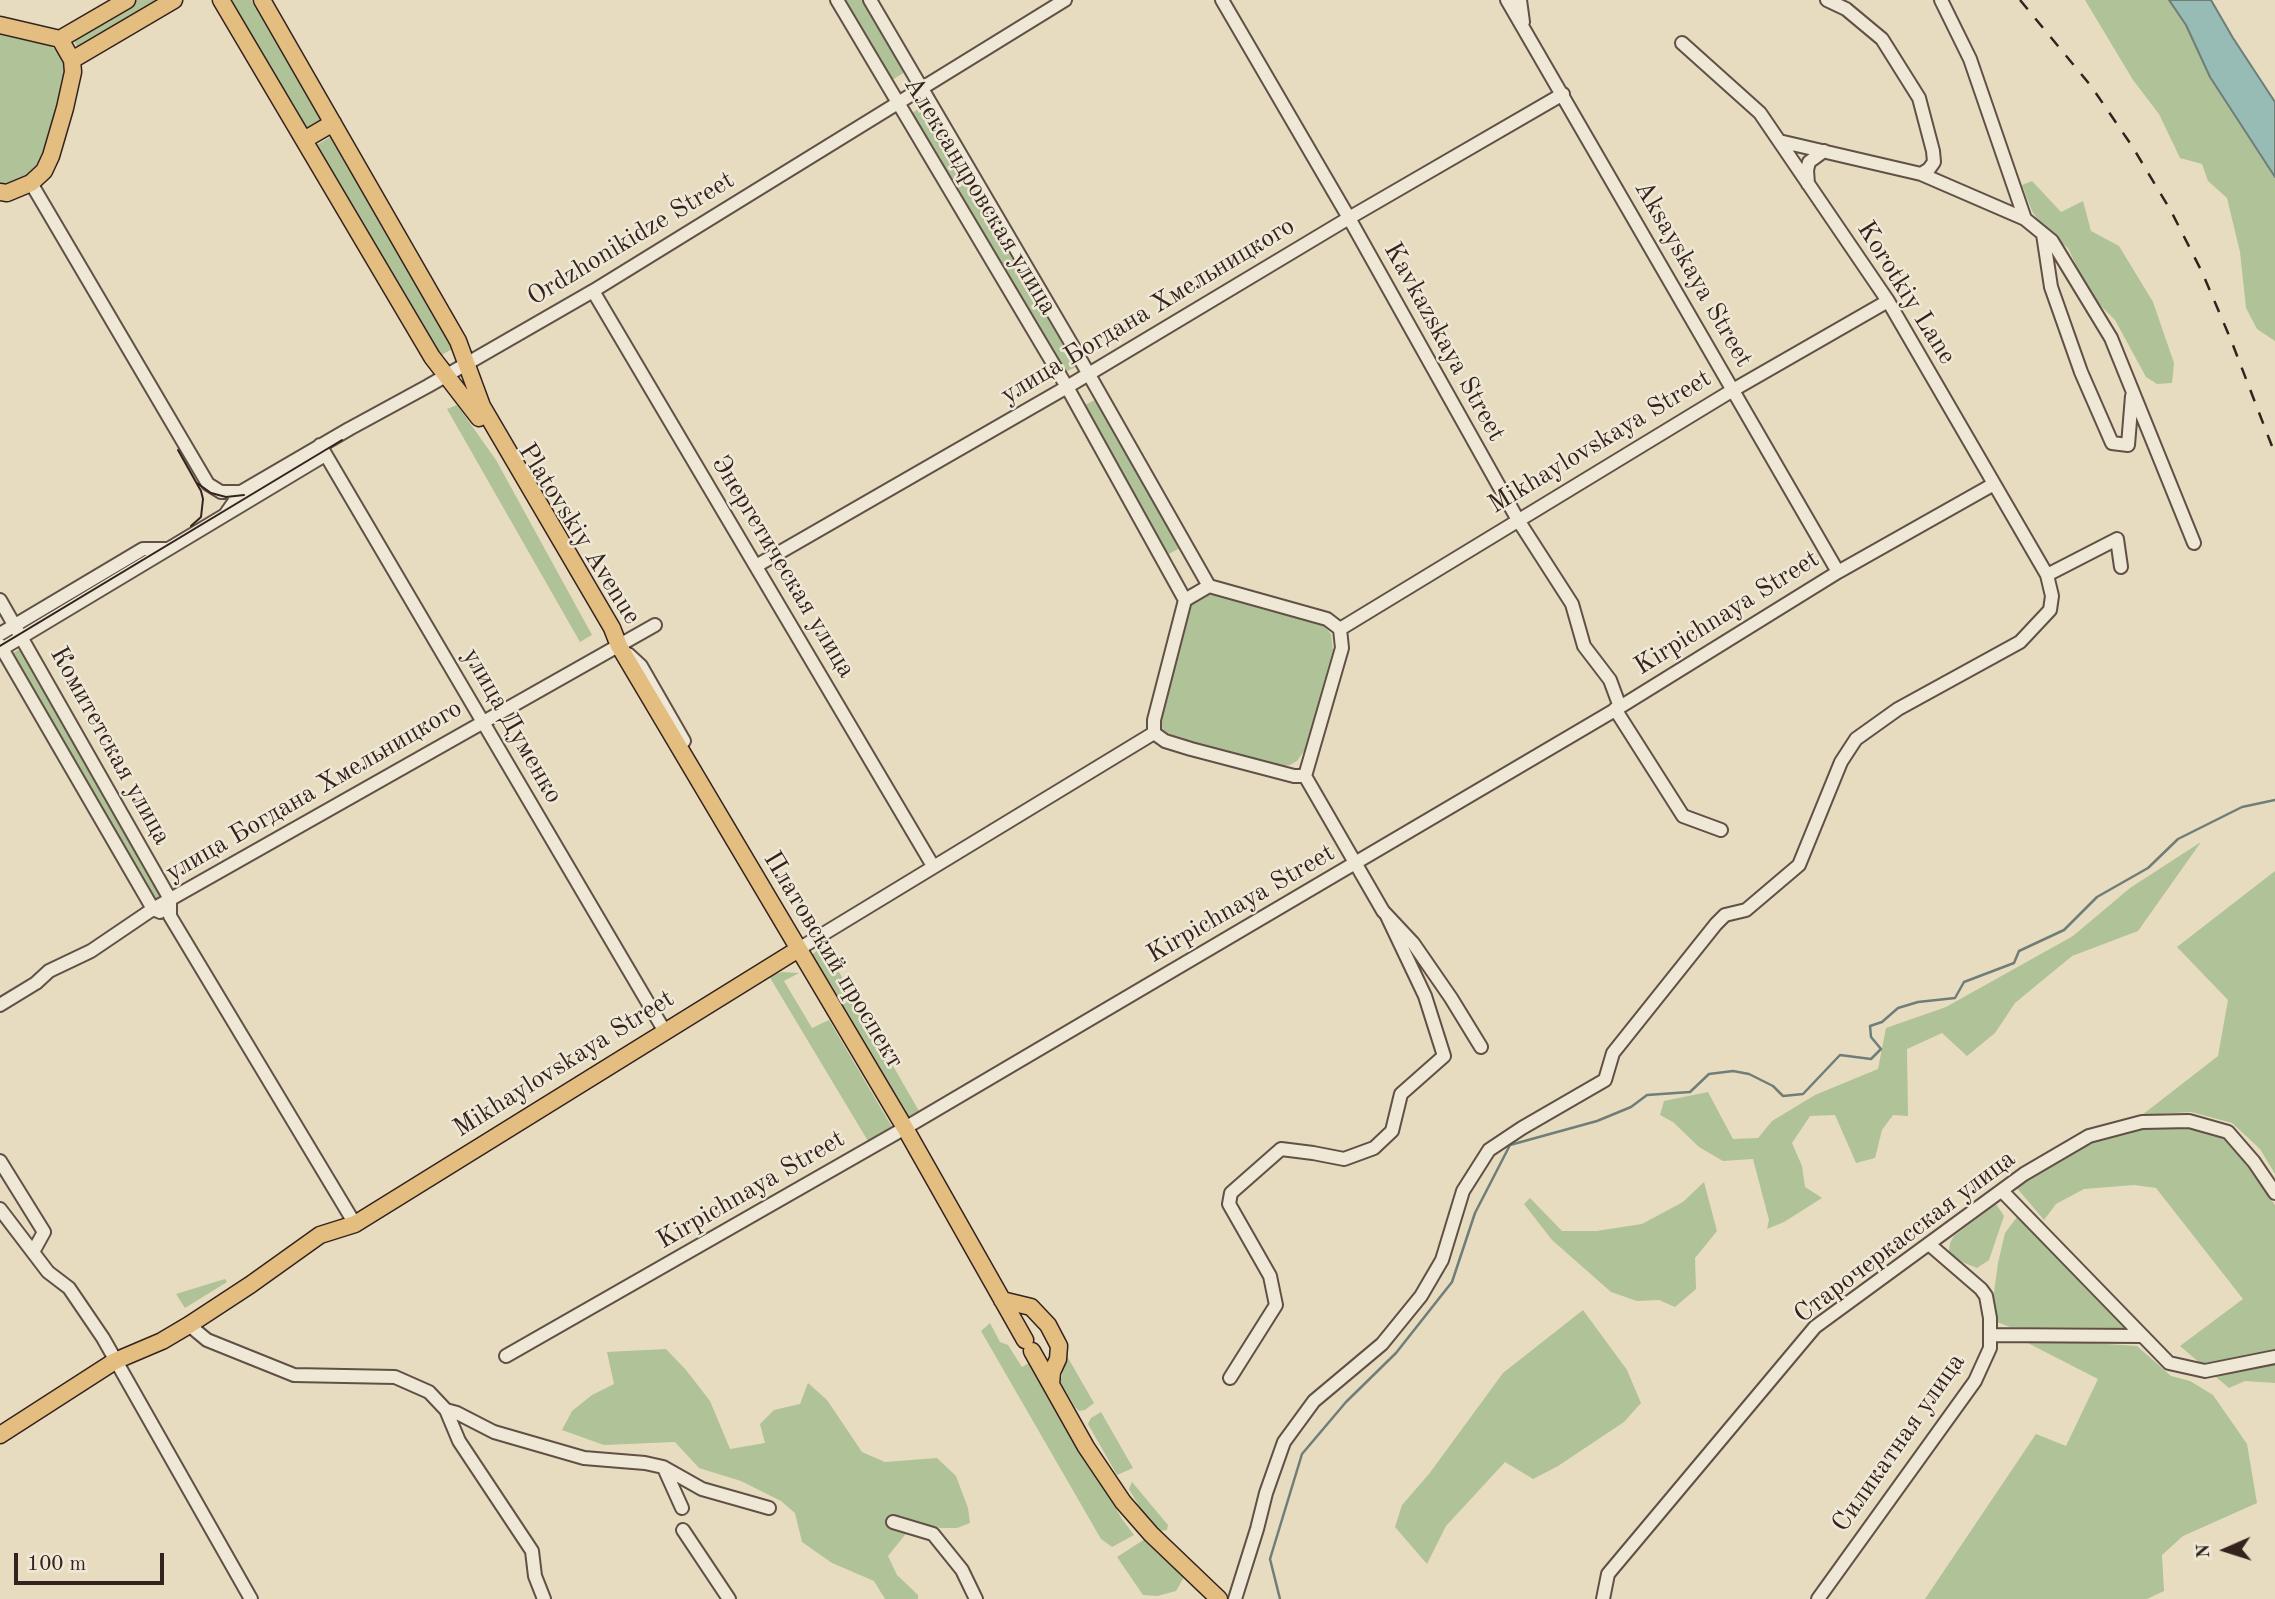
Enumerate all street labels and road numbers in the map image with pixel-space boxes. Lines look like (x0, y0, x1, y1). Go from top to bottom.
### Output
street label: Александровская улица (896, 71, 1064, 321)
street label: Ordzhonikidze Street (522, 165, 740, 313)
street label: Aksayskaya Street (1627, 175, 1759, 373)
street label: улица Богдана Хмельницкого (996, 211, 1300, 411)
street label: Korotkiy Lane (1850, 216, 1962, 370)
street label: Kavkazskaya Street (1376, 237, 1512, 447)
street label: Mikhaylovskaya Street (1483, 363, 1717, 521)
street label: Platovskiy Avenue (511, 438, 647, 630)
street label: Энергетическая улица (704, 450, 862, 684)
street label: Kirpichnaya Street (1629, 544, 1825, 682)
street label: Комитетская улица (43, 641, 177, 851)
street label: улица Думенко (455, 643, 569, 809)
street label: улица Богдана Хмельницкого (160, 693, 468, 889)
street label: Kirpichnaya Street (1142, 838, 1340, 970)
street label: Платовский проспект (756, 846, 910, 1074)
street label: Mikhaylovskaya Street (448, 983, 680, 1145)
street label: Kirpichnaya Street (652, 1124, 850, 1256)
street label: Старочеркасская улица (1788, 1144, 2022, 1330)
street label: Силикатная улица (1826, 1348, 1972, 1538)

